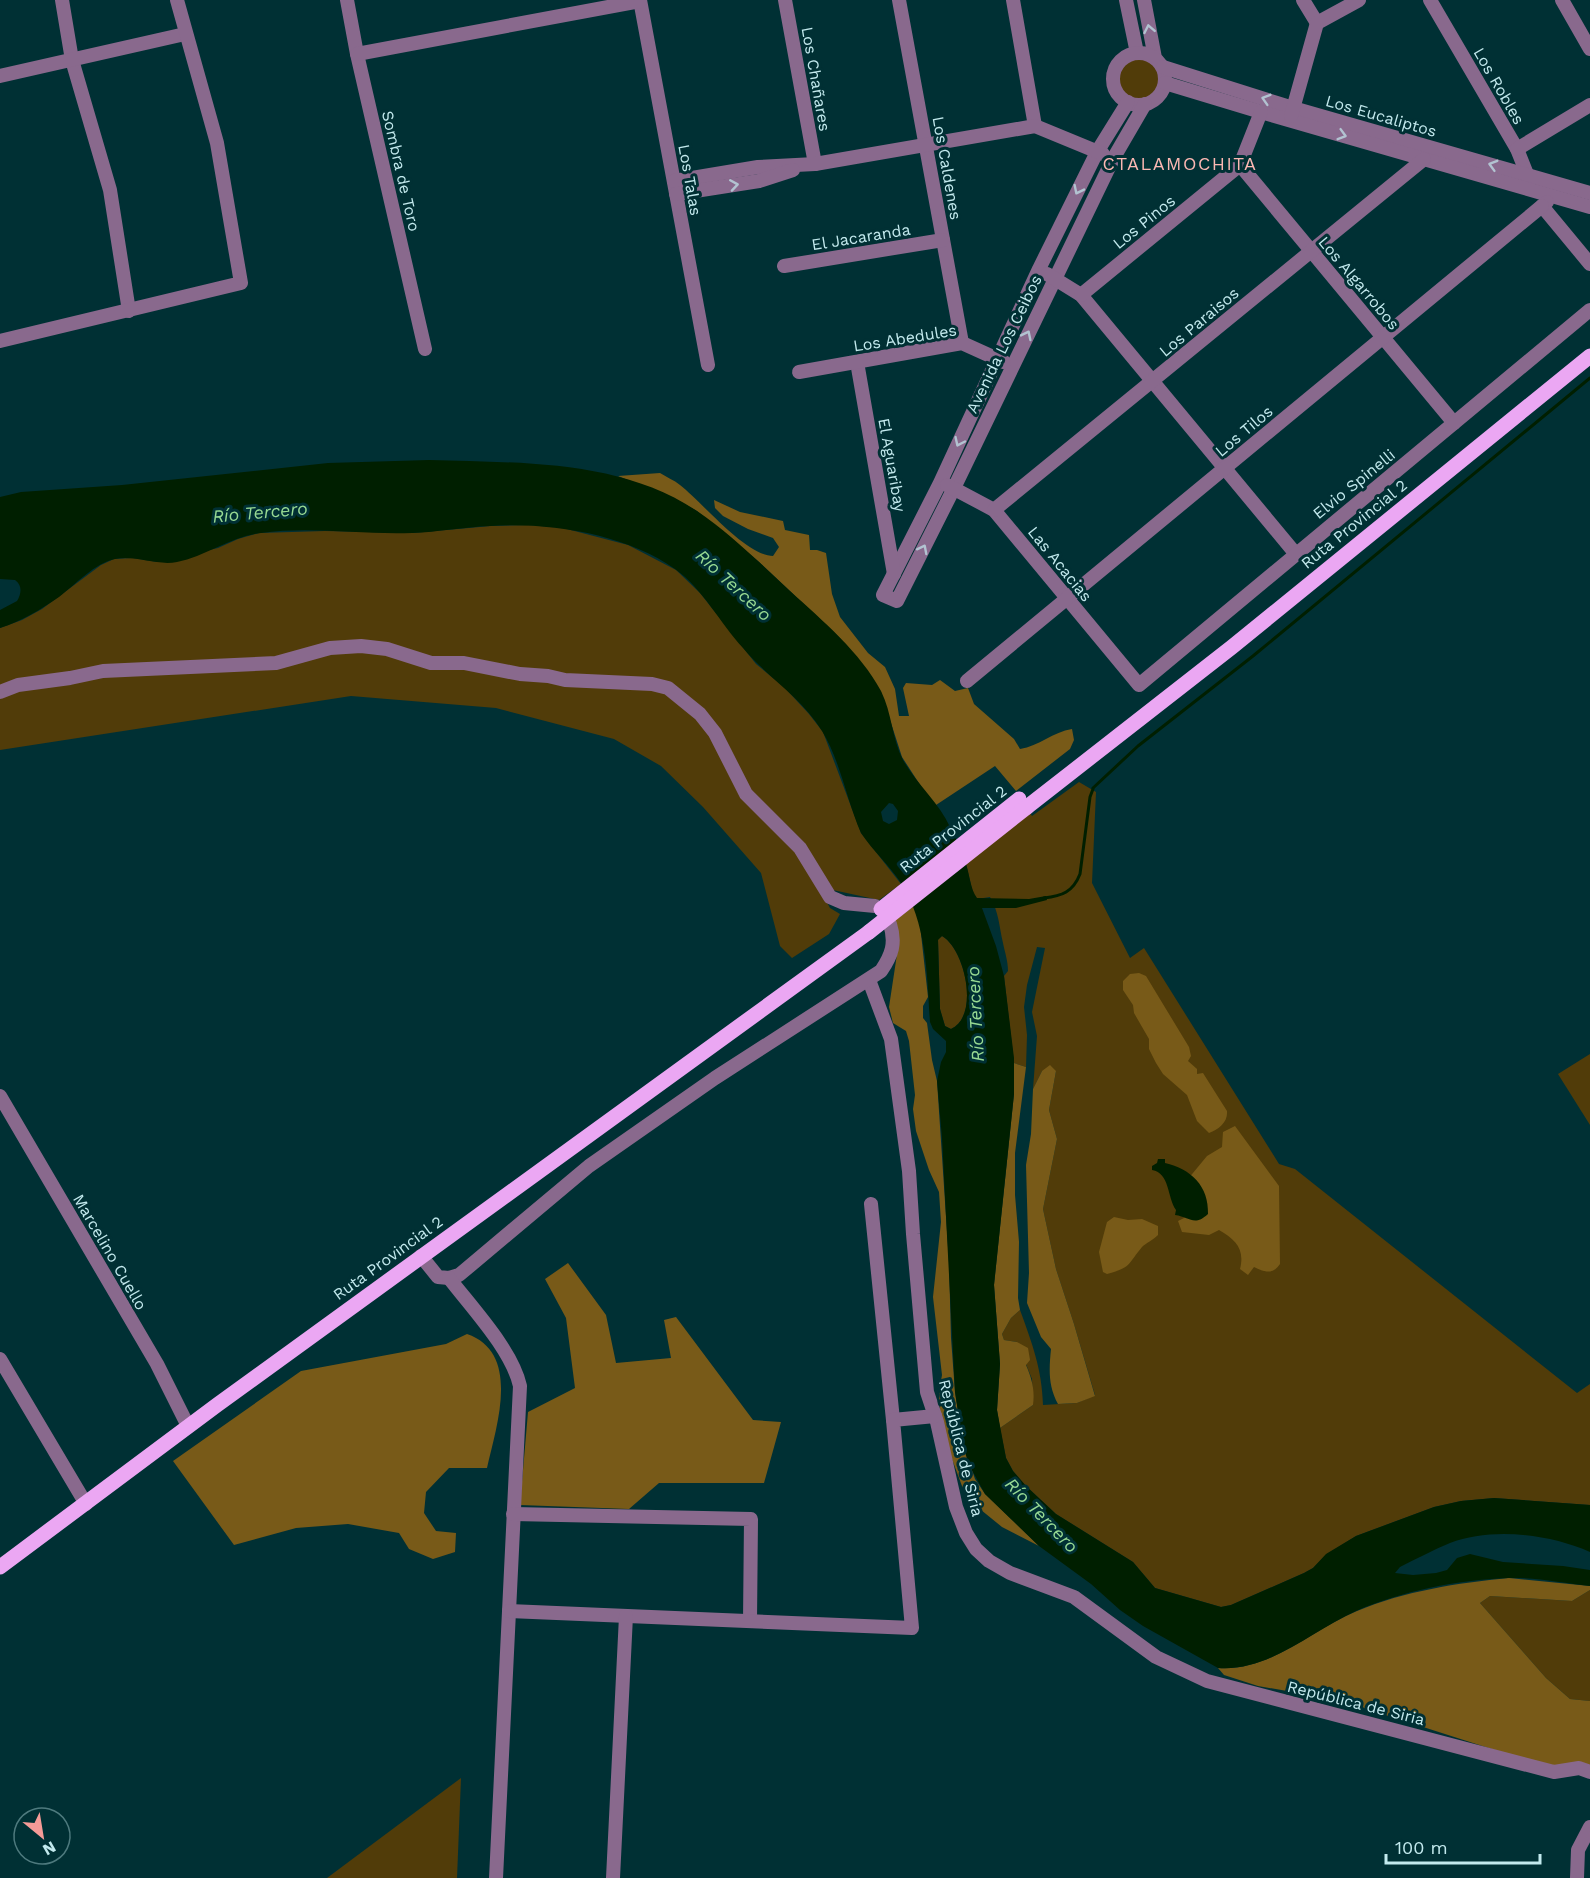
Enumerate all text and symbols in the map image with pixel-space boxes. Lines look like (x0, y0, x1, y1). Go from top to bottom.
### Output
one-way arrow (1143, 24, 1156, 34)
street label: Los Chañares (797, 25, 835, 133)
street label: Los Robles (1469, 44, 1529, 128)
street label: Los Eucaliptos (1323, 91, 1439, 141)
one-way arrow (1261, 94, 1272, 106)
street label: Sombra de Toro (378, 109, 424, 233)
street label: Los Caldenes (929, 115, 965, 221)
one-way arrow (1337, 128, 1347, 141)
street label: Los Talas (674, 143, 706, 217)
district label: CTALAMOCHITA (1103, 153, 1257, 174)
one-way arrow (1488, 160, 1499, 172)
one-way arrow (729, 179, 738, 191)
one-way arrow (1074, 183, 1085, 194)
street label: Los Pinos (1109, 191, 1179, 253)
street label: El Jacaranda (810, 220, 912, 254)
street label: Los Algarrobos (1315, 233, 1403, 333)
street label: Avenida Los Ceibos (962, 272, 1046, 416)
street label: Los Paraisos (1155, 283, 1243, 361)
street label: Los Abedules (852, 320, 958, 356)
one-way arrow (1019, 331, 1031, 342)
street label: Los Tilos (1211, 402, 1277, 460)
street label: El Aguaribay (874, 417, 910, 514)
one-way arrow (954, 435, 966, 446)
street label: Elvio Spinelli (1309, 445, 1399, 523)
street label: Ruta Provincial 2 (1297, 475, 1411, 573)
water label: Río Tercero (211, 497, 309, 527)
street label: Las Acacias (1024, 523, 1096, 605)
one-way arrow (916, 544, 928, 555)
water label: Río Tercero (692, 545, 776, 625)
street label: Ruta Provincial 2 (896, 781, 1010, 877)
water label: Río Tercero (962, 966, 988, 1062)
street label: Marcelino Cuello (69, 1191, 151, 1313)
street label: Ruta Provincial 2 (330, 1212, 446, 1304)
street label: República de Siria (935, 1377, 987, 1519)
water label: Río Tercero (1001, 1473, 1083, 1557)
street label: República de Siria (1285, 1677, 1427, 1729)
north arrow (12, 1806, 72, 1866)
scale bar (1386, 1827, 1540, 1865)
text: N (39, 1837, 59, 1860)
text: 100 m (1395, 1837, 1448, 1858)

